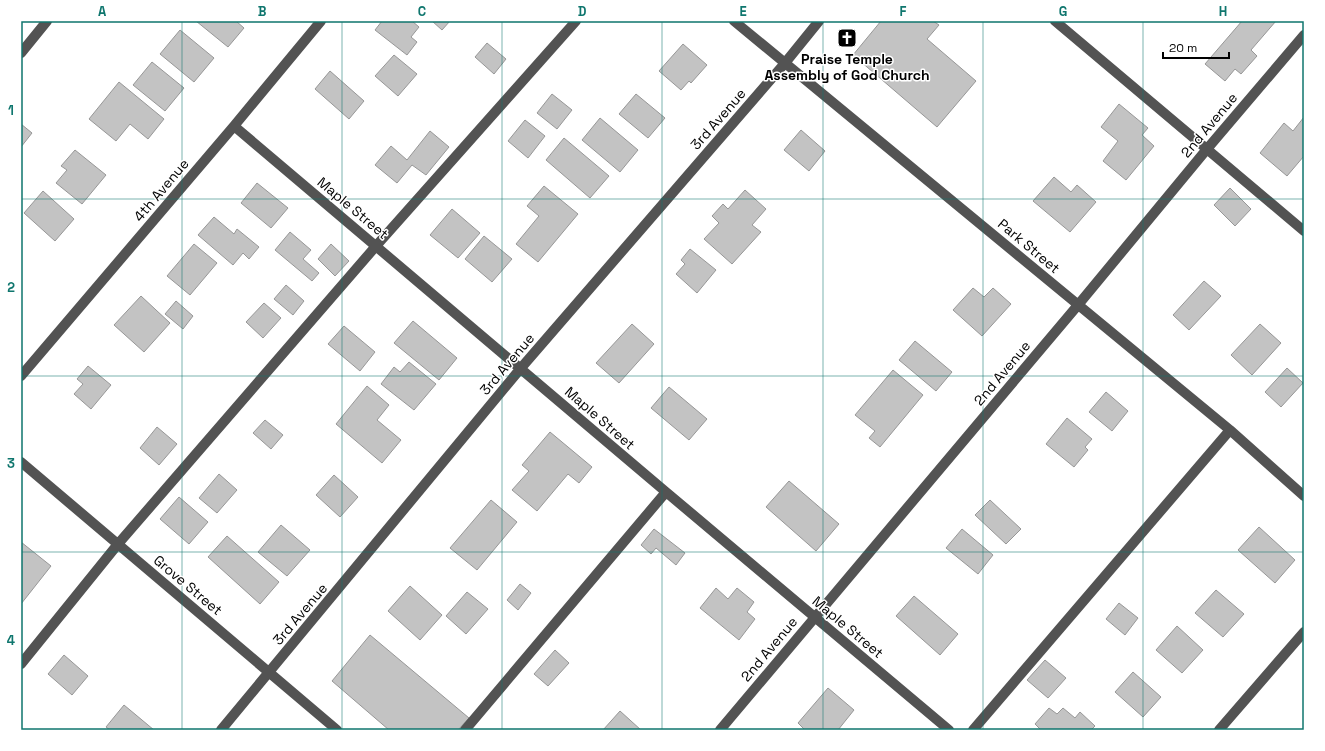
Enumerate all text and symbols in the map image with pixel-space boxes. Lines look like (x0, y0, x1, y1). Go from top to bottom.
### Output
text: A (98, 3, 107, 20)
text: B (258, 3, 267, 20)
text: C (418, 3, 426, 20)
text: D (578, 3, 587, 20)
text: E (739, 3, 747, 20)
text: F (900, 3, 907, 20)
text: G (1059, 3, 1067, 20)
text: H (1219, 3, 1227, 20)
church icon: Praise Temple Assembly of God Church (836, 27, 858, 49)
scale bar (1163, 34, 1229, 60)
text: 20 m (1169, 40, 1197, 56)
place label: Praise Temple Assembly of God Church (764, 50, 930, 84)
street label: 3rd Avenue (686, 85, 750, 153)
street label: 2nd Avenue (1177, 89, 1241, 161)
text: 1 (8, 102, 14, 119)
street label: 4th Avenue (129, 155, 193, 225)
street label: Maple Street (314, 173, 392, 243)
street label: Park Street (994, 215, 1064, 277)
text: 2 (7, 279, 15, 296)
street label: 3rd Avenue (476, 329, 538, 399)
street label: 2nd Avenue (970, 337, 1034, 409)
street label: Maple Street (561, 383, 639, 453)
text: 3 (7, 455, 15, 472)
street label: Grove Street (150, 551, 226, 619)
street label: 3rd Avenue (269, 579, 331, 649)
street label: Maple Street (809, 592, 887, 662)
street label: 2nd Avenue (737, 613, 801, 685)
text: 4 (7, 632, 15, 649)

